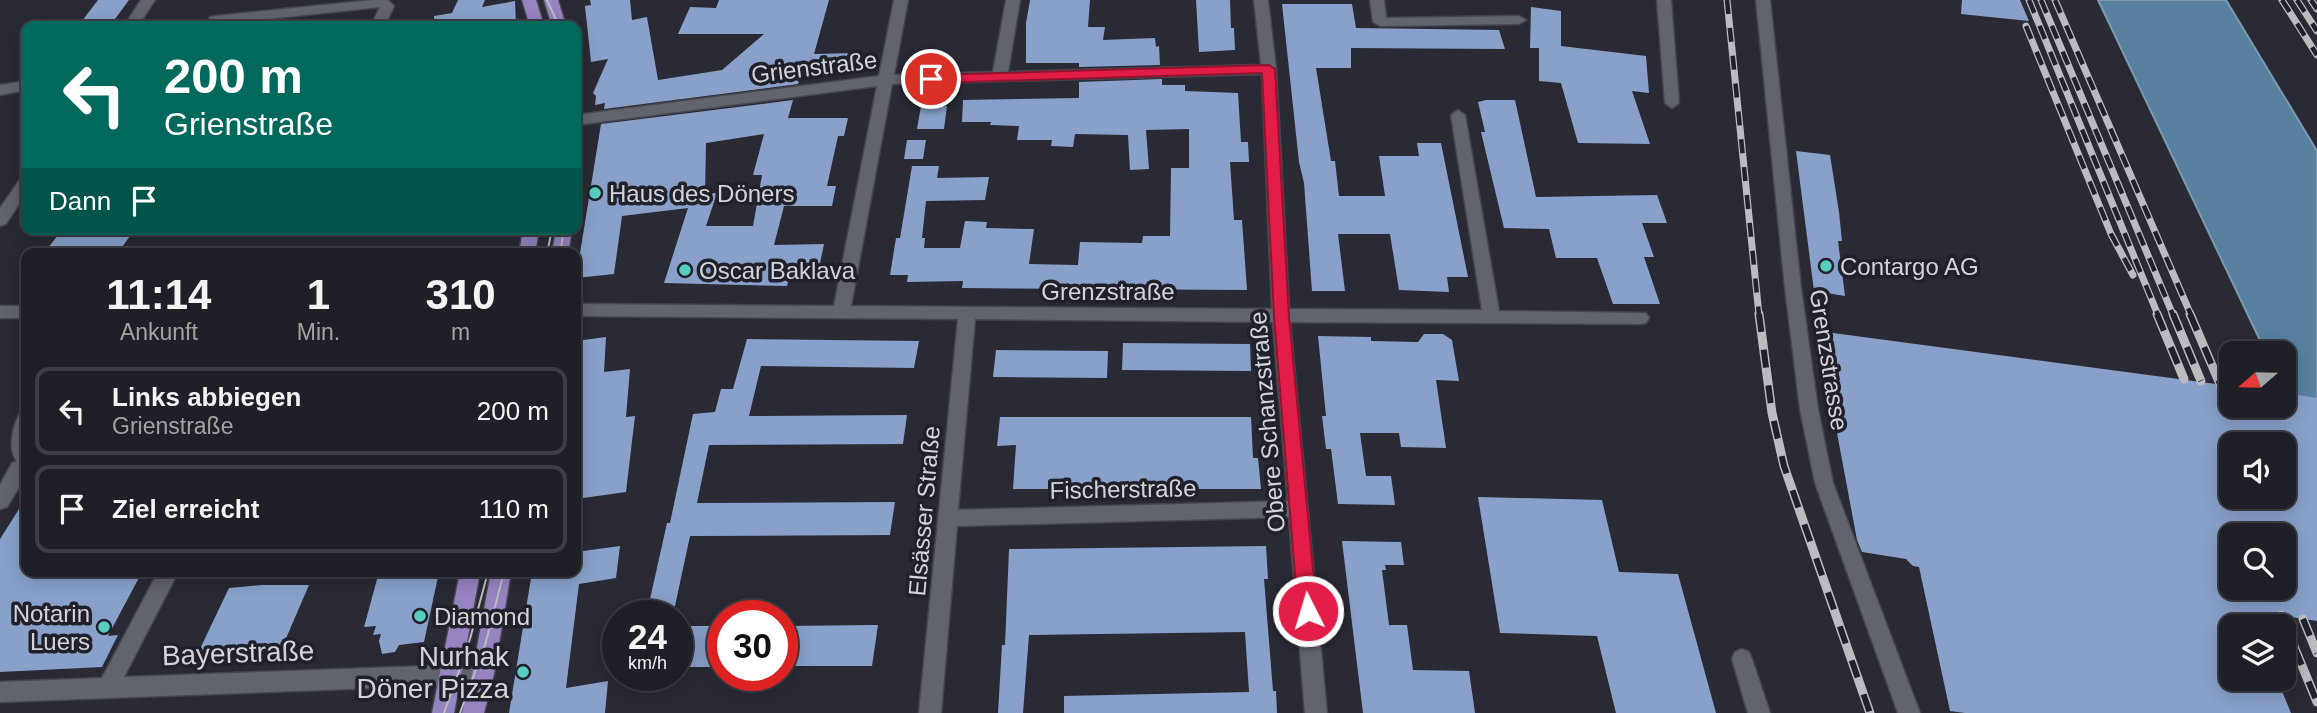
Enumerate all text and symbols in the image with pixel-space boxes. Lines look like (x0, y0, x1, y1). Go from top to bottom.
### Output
street label: Grienstraße (749, 46, 879, 88)
icon: left (49, 49, 140, 140)
text: 200 m (164, 49, 303, 103)
pin (901, 49, 961, 109)
icon: arrive (912, 60, 950, 98)
text: Grienstraße (164, 106, 333, 142)
place label: Haus des Döners (609, 180, 794, 207)
icon: arrive (125, 182, 163, 220)
marker: Haus des Döners (587, 185, 603, 201)
text: Dann (49, 186, 111, 216)
place label: Contargo AG (1840, 253, 1979, 280)
place label: Oscar Baklava (699, 257, 856, 284)
marker: Contargo AG (1818, 258, 1834, 274)
marker: Oscar Baklava (677, 262, 693, 278)
text: 11:14 (106, 271, 211, 318)
text: 1 (307, 271, 330, 318)
text: 310 (426, 271, 496, 318)
street label: Grenzstraße (1041, 278, 1175, 305)
street label: Grenzstrasse (1805, 287, 1853, 433)
street label: Obere Schanzstraße (1244, 311, 1290, 533)
text: Ankunft (120, 319, 198, 345)
text: Min. (297, 319, 340, 345)
text: m (451, 319, 470, 345)
north arrow (2219, 341, 2296, 418)
map controls (2219, 341, 2296, 691)
text: Links abbiegen (112, 382, 301, 412)
icon: left (53, 392, 91, 430)
text: 200 m (477, 396, 549, 426)
text: Grienstraße (112, 413, 233, 439)
street label: Elsässer Straße (903, 425, 945, 597)
button: sound (2219, 432, 2296, 509)
street label: Fischerstraße (1049, 474, 1197, 504)
icon: arrive (53, 490, 91, 528)
text: Ziel erreicht (112, 494, 259, 524)
text: 110 m (479, 494, 549, 524)
button: search (2219, 523, 2296, 600)
position arrow (1271, 574, 1345, 648)
place label: Notarin Luers (13, 600, 90, 655)
speed limit sign: 30 (707, 600, 798, 691)
place label: Diamond (434, 603, 530, 630)
marker: Diamond (412, 608, 428, 624)
button: layers (2219, 614, 2296, 691)
text: 24 (628, 617, 667, 656)
marker: Notarin Luers (96, 619, 112, 635)
street label: Bayerstraße (161, 635, 315, 671)
place label: Nurhak Döner Pizza (356, 641, 510, 704)
text: km/h (628, 653, 667, 673)
marker: Nurhak Döner Pizza (515, 664, 531, 680)

